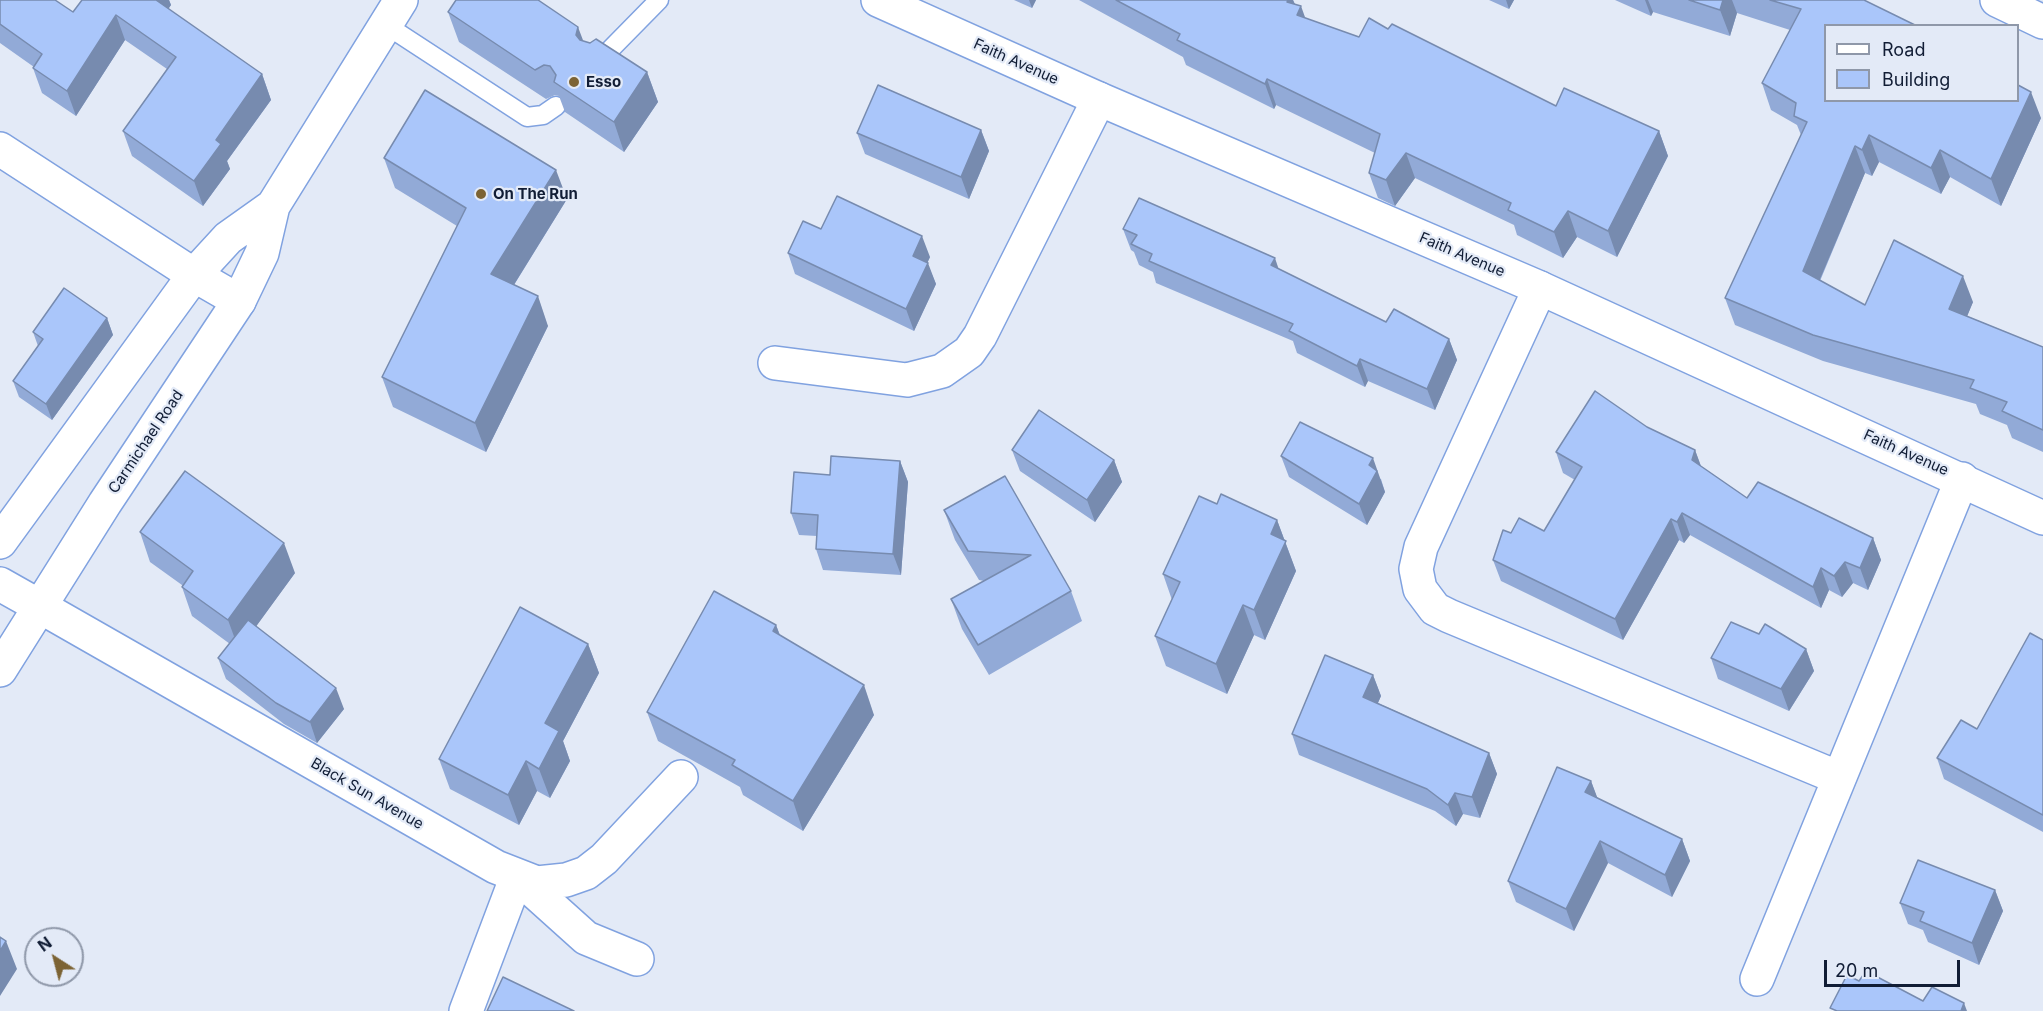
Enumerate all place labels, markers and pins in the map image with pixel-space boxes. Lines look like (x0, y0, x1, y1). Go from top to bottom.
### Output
place label: Esso (586, 73, 621, 91)
marker: Esso (567, 75, 581, 89)
place label: On The Run (493, 185, 578, 203)
marker: On The Run (474, 187, 488, 201)

